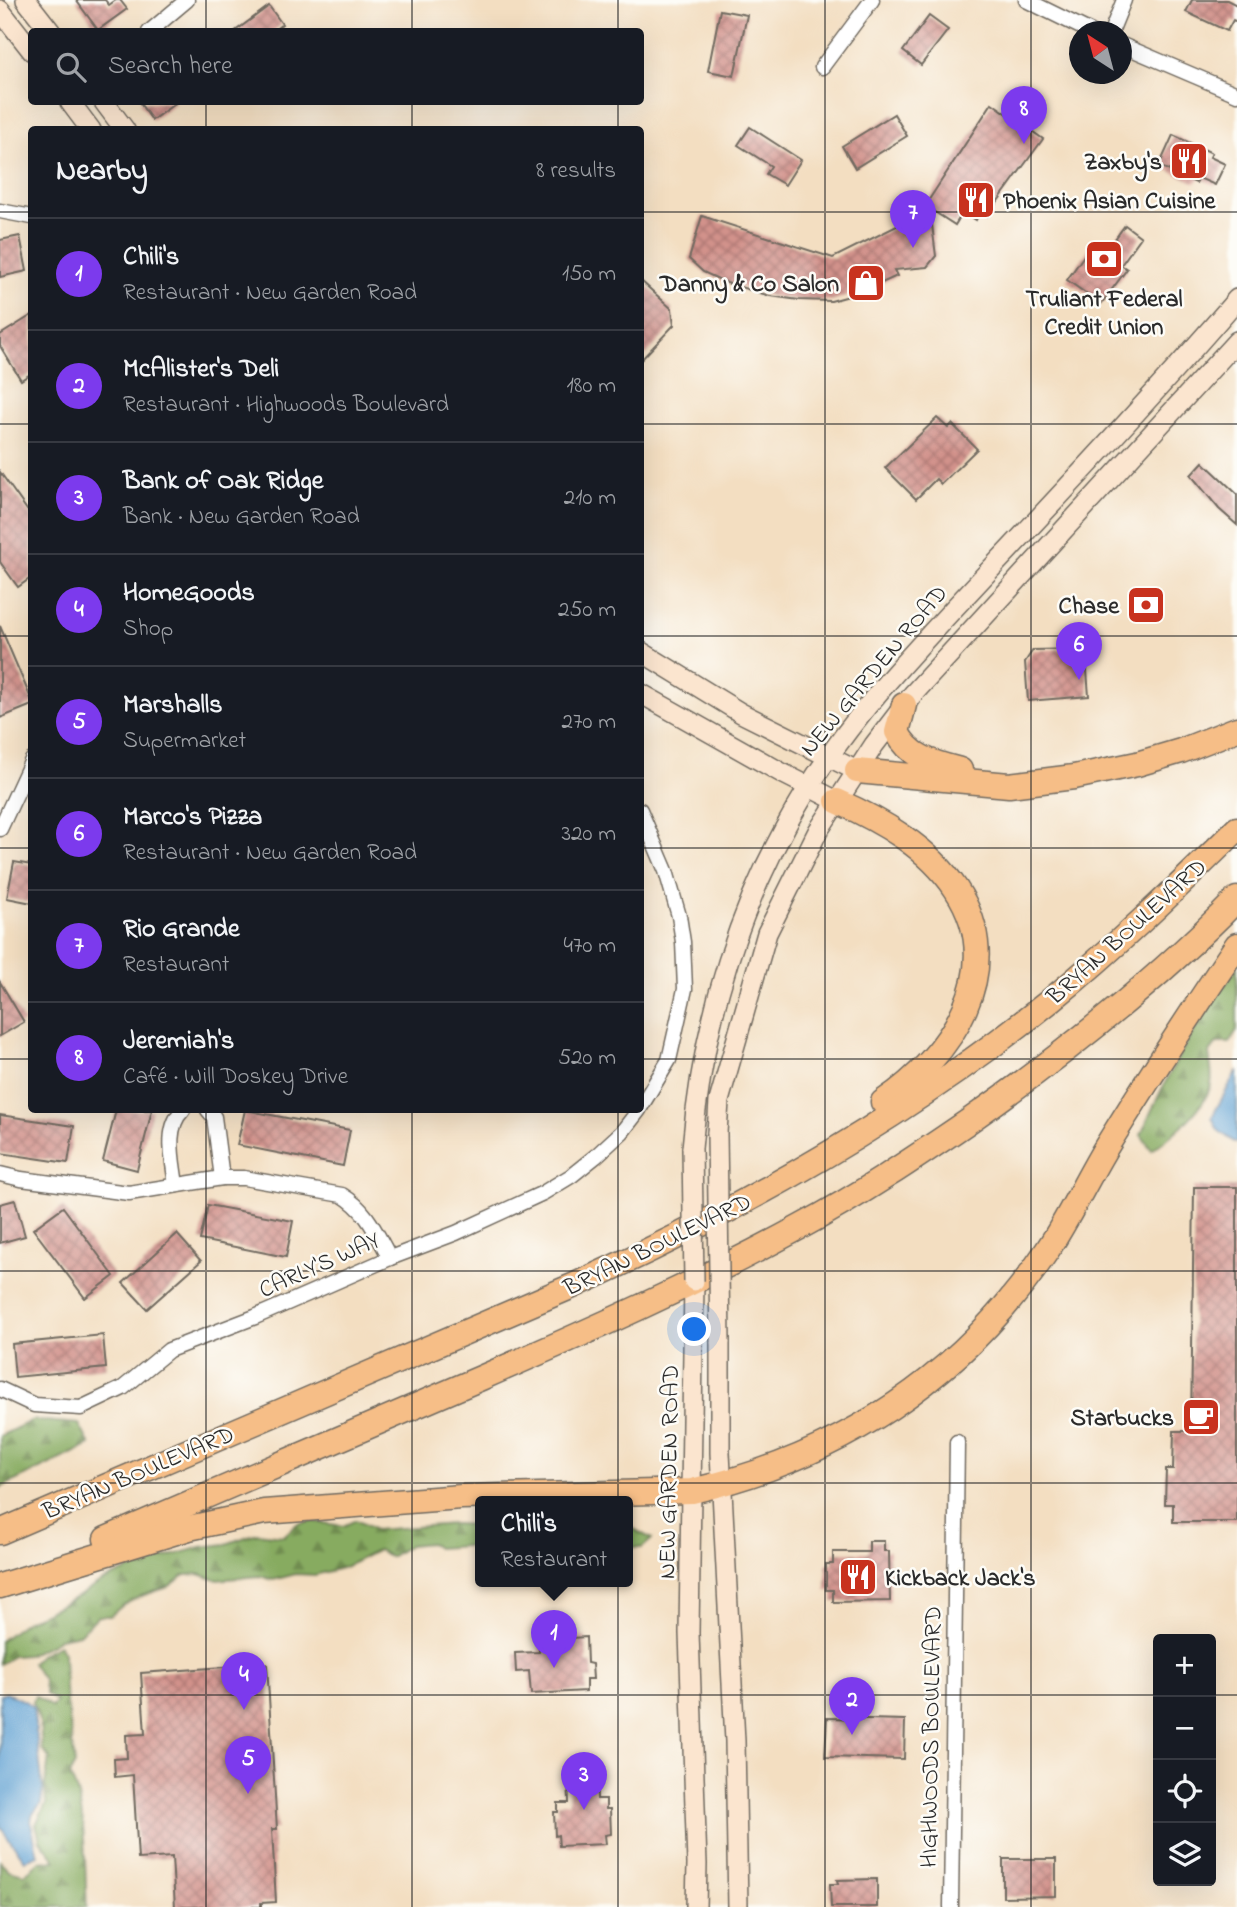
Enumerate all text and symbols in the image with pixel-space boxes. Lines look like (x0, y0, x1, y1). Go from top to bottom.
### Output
north arrow (1069, 21, 1132, 84)
search box (28, 28, 644, 105)
icon: search (52, 48, 90, 86)
text: Search here (108, 48, 233, 86)
pin: 8 (1001, 86, 1047, 144)
restaurant icon: Zaxby's (1168, 140, 1210, 182)
place label: Zaxby's (1084, 146, 1162, 182)
text: Nearby (56, 150, 148, 194)
text: 8 results (536, 155, 616, 188)
restaurant icon: Phoenix Asian Cuisine (955, 179, 997, 221)
place label: Phoenix Asian Cuisine (1003, 185, 1217, 220)
pin: 7 (890, 190, 936, 248)
bank icon: Truliant Federal Credit Union (1083, 238, 1125, 280)
text: Chili's (123, 239, 179, 277)
text: 1 (75, 258, 83, 291)
text: 150 m (562, 258, 616, 291)
shop icon: Danny & Co Salon (845, 262, 887, 304)
place label: Danny & Co Salon (659, 268, 839, 304)
text: Restaurant · New Garden Road (123, 277, 417, 310)
place label: Truliant Federal Credit Union (1025, 283, 1183, 346)
text: McAlister's Deli (123, 351, 279, 389)
text: 2 (73, 370, 85, 403)
text: 180 m (567, 370, 616, 403)
text: Restaurant · Highwoods Boulevard (123, 389, 449, 422)
text: Bank of Oak Ridge (123, 463, 323, 501)
text: 3 (74, 482, 84, 515)
text: 210 m (564, 482, 616, 515)
text: Bank · New Garden Road (123, 501, 360, 534)
text: HomeGoods (123, 575, 255, 613)
street label: NEW GARDEN ROAD (793, 578, 957, 765)
bank icon: Chase (1125, 584, 1167, 626)
place label: Chase (1058, 590, 1120, 625)
text: 4 (74, 594, 84, 627)
text: 250 m (558, 594, 616, 627)
text: Shop (123, 613, 173, 646)
pin: 6 (1056, 622, 1102, 680)
text: Marshalls (123, 687, 222, 725)
text: 5 (72, 706, 86, 739)
text: 270 m (562, 706, 616, 739)
text: Supermarket (123, 725, 246, 758)
text: Marco's Pizza (123, 799, 262, 837)
text: 6 (74, 818, 84, 851)
text: 320 m (562, 818, 616, 851)
text: Restaurant · New Garden Road (123, 837, 417, 870)
street label: BRYAN BOULEVARD (1039, 851, 1216, 1015)
text: Rio Grande (123, 911, 240, 949)
text: 7 (74, 930, 84, 963)
text: 470 m (564, 930, 616, 963)
text: Restaurant (123, 949, 230, 982)
text: Jeremiah's (123, 1023, 234, 1061)
text: 8 (75, 1042, 83, 1075)
text: 520 m (558, 1042, 616, 1075)
text: Café · Will Doskey Drive (123, 1061, 348, 1094)
street label: BRYAN BOULEVARD (557, 1186, 758, 1307)
street label: CARLY'S WAY (254, 1224, 386, 1309)
your location (677, 1312, 711, 1346)
street label: NEW GARDEN ROAD (651, 1365, 690, 1580)
cafe icon: Starbucks (1180, 1396, 1222, 1438)
place label: Starbucks (1070, 1402, 1174, 1437)
street label: BRYAN BOULEVARD (37, 1418, 240, 1531)
popup (475, 1496, 633, 1587)
text: Chili's (501, 1506, 557, 1544)
text: Restaurant (501, 1544, 607, 1577)
restaurant icon: Kickback Jack's (837, 1556, 879, 1598)
place label: Kickback Jack's (885, 1562, 1035, 1597)
street label: HIGHWOODS BOULEVARD (913, 1606, 952, 1868)
pin: 1 (531, 1610, 577, 1668)
map controls (1153, 1634, 1216, 1886)
button: + (1153, 1634, 1216, 1697)
pin: 4 (221, 1652, 267, 1710)
pin: 2 (829, 1677, 875, 1735)
button: − (1153, 1697, 1216, 1760)
pin: 5 (225, 1736, 271, 1794)
pin: 3 (561, 1752, 607, 1810)
button: locate (1153, 1760, 1216, 1823)
button: layers (1153, 1823, 1216, 1886)

